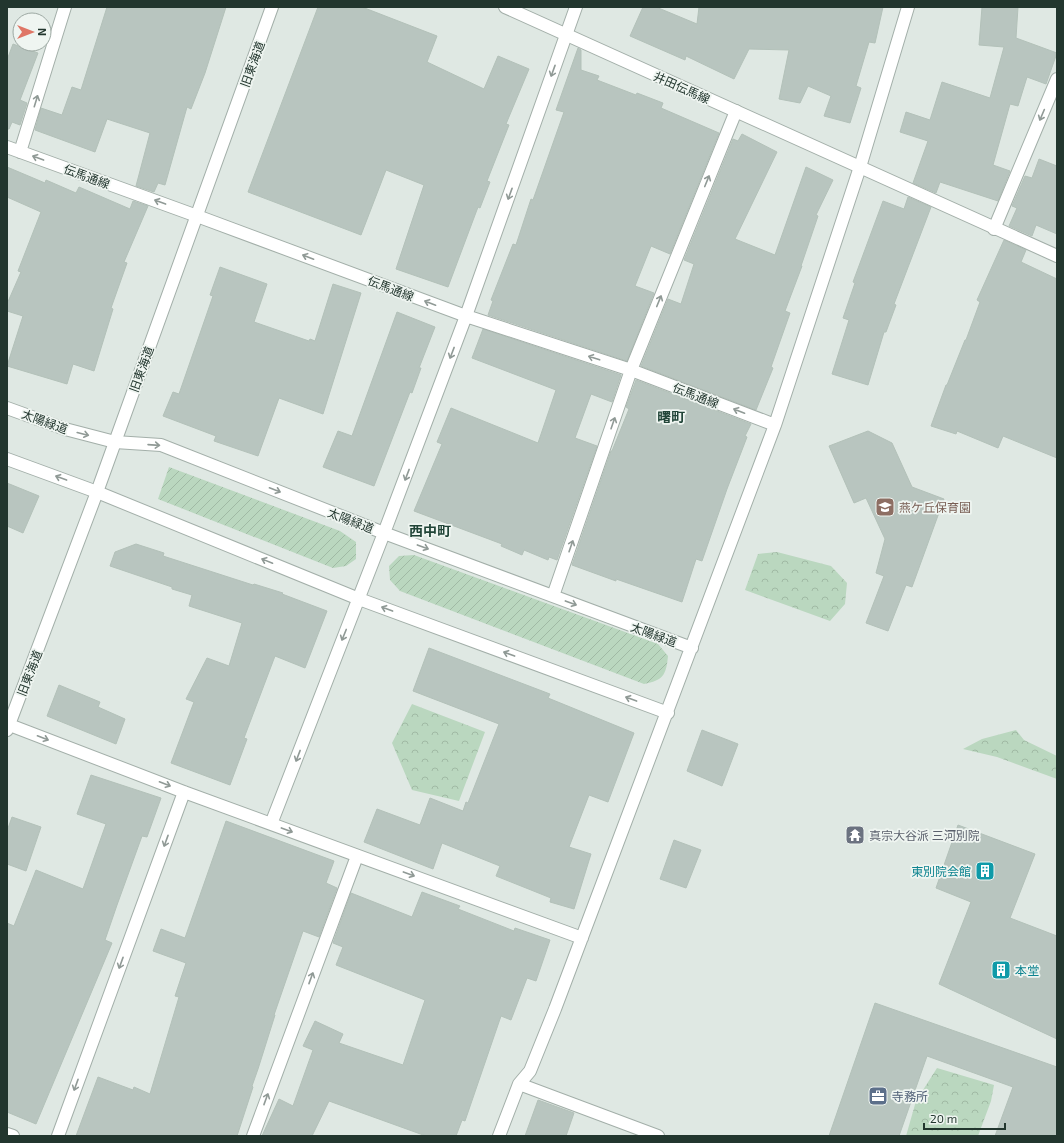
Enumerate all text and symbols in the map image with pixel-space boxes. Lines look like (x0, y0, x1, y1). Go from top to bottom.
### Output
north arrow (12, 12, 52, 52)
text: N (36, 28, 49, 36)
street label: 旧東海道 (237, 39, 267, 89)
one-way arrow (549, 65, 557, 77)
street label: 井田伝馬線 (652, 68, 712, 106)
one-way arrow (33, 95, 40, 108)
one-way arrow (1038, 109, 1045, 121)
one-way arrow (33, 154, 45, 162)
street label: 伝馬通線 (62, 161, 112, 191)
one-way arrow (704, 175, 712, 187)
one-way arrow (505, 187, 513, 199)
one-way arrow (155, 198, 167, 206)
one-way arrow (302, 253, 314, 261)
street label: 伝馬通線 (366, 273, 416, 303)
one-way arrow (655, 296, 663, 308)
one-way arrow (424, 298, 436, 306)
street label: 旧東海道 (126, 344, 156, 394)
one-way arrow (448, 347, 456, 359)
one-way arrow (588, 354, 601, 361)
street label: 伝馬通線 (671, 380, 721, 410)
street label: 太陽緑道 (20, 406, 70, 436)
one-way arrow (734, 407, 746, 415)
district label: 曙町 (657, 408, 685, 425)
one-way arrow (610, 417, 617, 430)
one-way arrow (77, 431, 90, 438)
one-way arrow (147, 441, 160, 448)
one-way arrow (402, 468, 410, 480)
one-way arrow (55, 474, 67, 482)
one-way arrow (269, 487, 281, 495)
school or university icon: 燕ケ丘保育園 (874, 496, 896, 518)
place label: 燕ケ丘保育園 (899, 500, 971, 514)
street label: 太陽緑道 (326, 505, 376, 535)
district label: 西中町 (409, 522, 451, 539)
one-way arrow (567, 540, 575, 552)
one-way arrow (416, 544, 428, 552)
one-way arrow (261, 557, 273, 564)
one-way arrow (564, 599, 576, 607)
one-way arrow (382, 605, 394, 613)
street label: 太陽緑道 (629, 619, 679, 649)
one-way arrow (340, 628, 348, 640)
street label: 旧東海道 (14, 648, 44, 698)
one-way arrow (504, 650, 516, 658)
one-way arrow (626, 695, 638, 703)
one-way arrow (37, 734, 49, 742)
one-way arrow (293, 749, 301, 761)
one-way arrow (158, 781, 170, 789)
temple icon: 真宗大谷派 三河別院 (844, 824, 866, 846)
one-way arrow (280, 826, 292, 834)
place label: 真宗大谷派 三河別院 (869, 828, 980, 842)
one-way arrow (162, 835, 169, 848)
building icon: 東別院会館 (974, 860, 996, 882)
place label: 東別院会館 (911, 864, 971, 878)
one-way arrow (402, 871, 414, 879)
one-way arrow (117, 957, 125, 969)
building icon: 本堂 (990, 959, 1012, 981)
place label: 本堂 (1015, 963, 1039, 977)
one-way arrow (308, 972, 316, 984)
one-way arrow (72, 1079, 80, 1091)
office icon: 寺務所 (867, 1085, 889, 1107)
place label: 寺務所 (892, 1089, 928, 1103)
one-way arrow (263, 1094, 271, 1106)
scale bar (924, 1105, 1005, 1131)
text: 20 m (930, 1111, 957, 1125)

